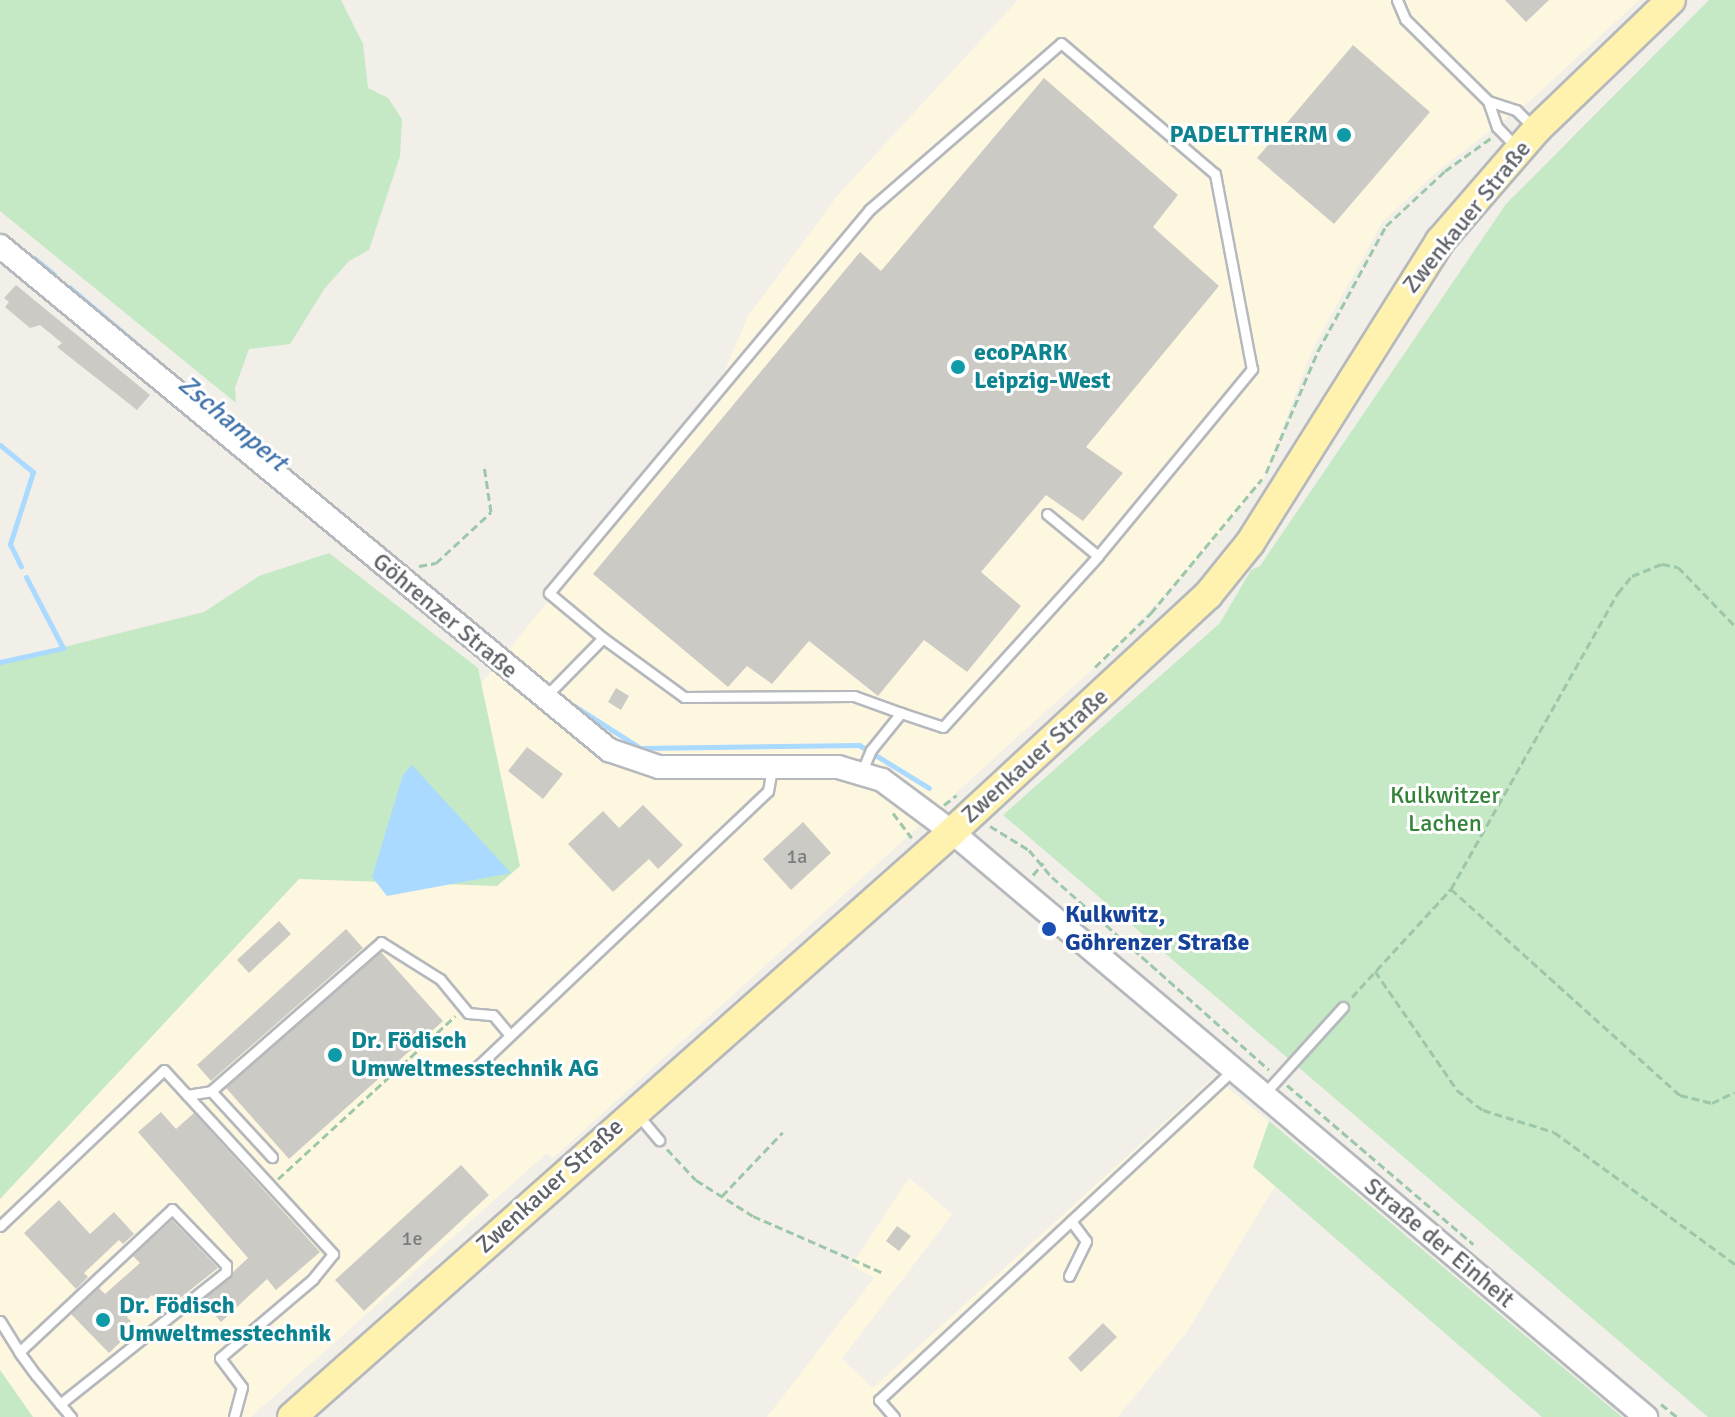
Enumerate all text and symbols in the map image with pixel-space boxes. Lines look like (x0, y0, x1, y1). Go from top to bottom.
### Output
place label: PADELTTHERM (1169, 121, 1328, 149)
marker: PADELTTHERM (1335, 126, 1353, 144)
street label: Zwenkauer Straße (1397, 135, 1537, 299)
place label: ecoPARK Leipzig-West (974, 339, 1110, 395)
marker: ecoPARK Leipzig-West (949, 358, 967, 376)
water label: Zschampert (171, 370, 293, 478)
street label: Göhrenzer Straße (367, 547, 523, 685)
street label: Zwenkauer Straße (956, 682, 1114, 830)
park label: Kulkwitzer Lachen (1390, 782, 1500, 838)
house number: 1a (787, 844, 807, 868)
place label: Kulkwitz, Göhrenzer Straße (1065, 901, 1249, 957)
marker: Kulkwitz, Göhrenzer Straße (1040, 920, 1058, 938)
place label: Dr. Födisch Umweltmesstechnik AG (351, 1027, 599, 1083)
marker: Dr. Födisch Umweltmesstechnik AG (326, 1046, 344, 1064)
street label: Zwenkauer Straße (471, 1112, 629, 1260)
street label: Straße der Einheit (1358, 1172, 1520, 1314)
house number: 1e (402, 1226, 422, 1250)
place label: Dr. Födisch Umweltmesstechnik (119, 1292, 331, 1348)
marker: Dr. Födisch Umweltmesstechnik (94, 1311, 112, 1329)

